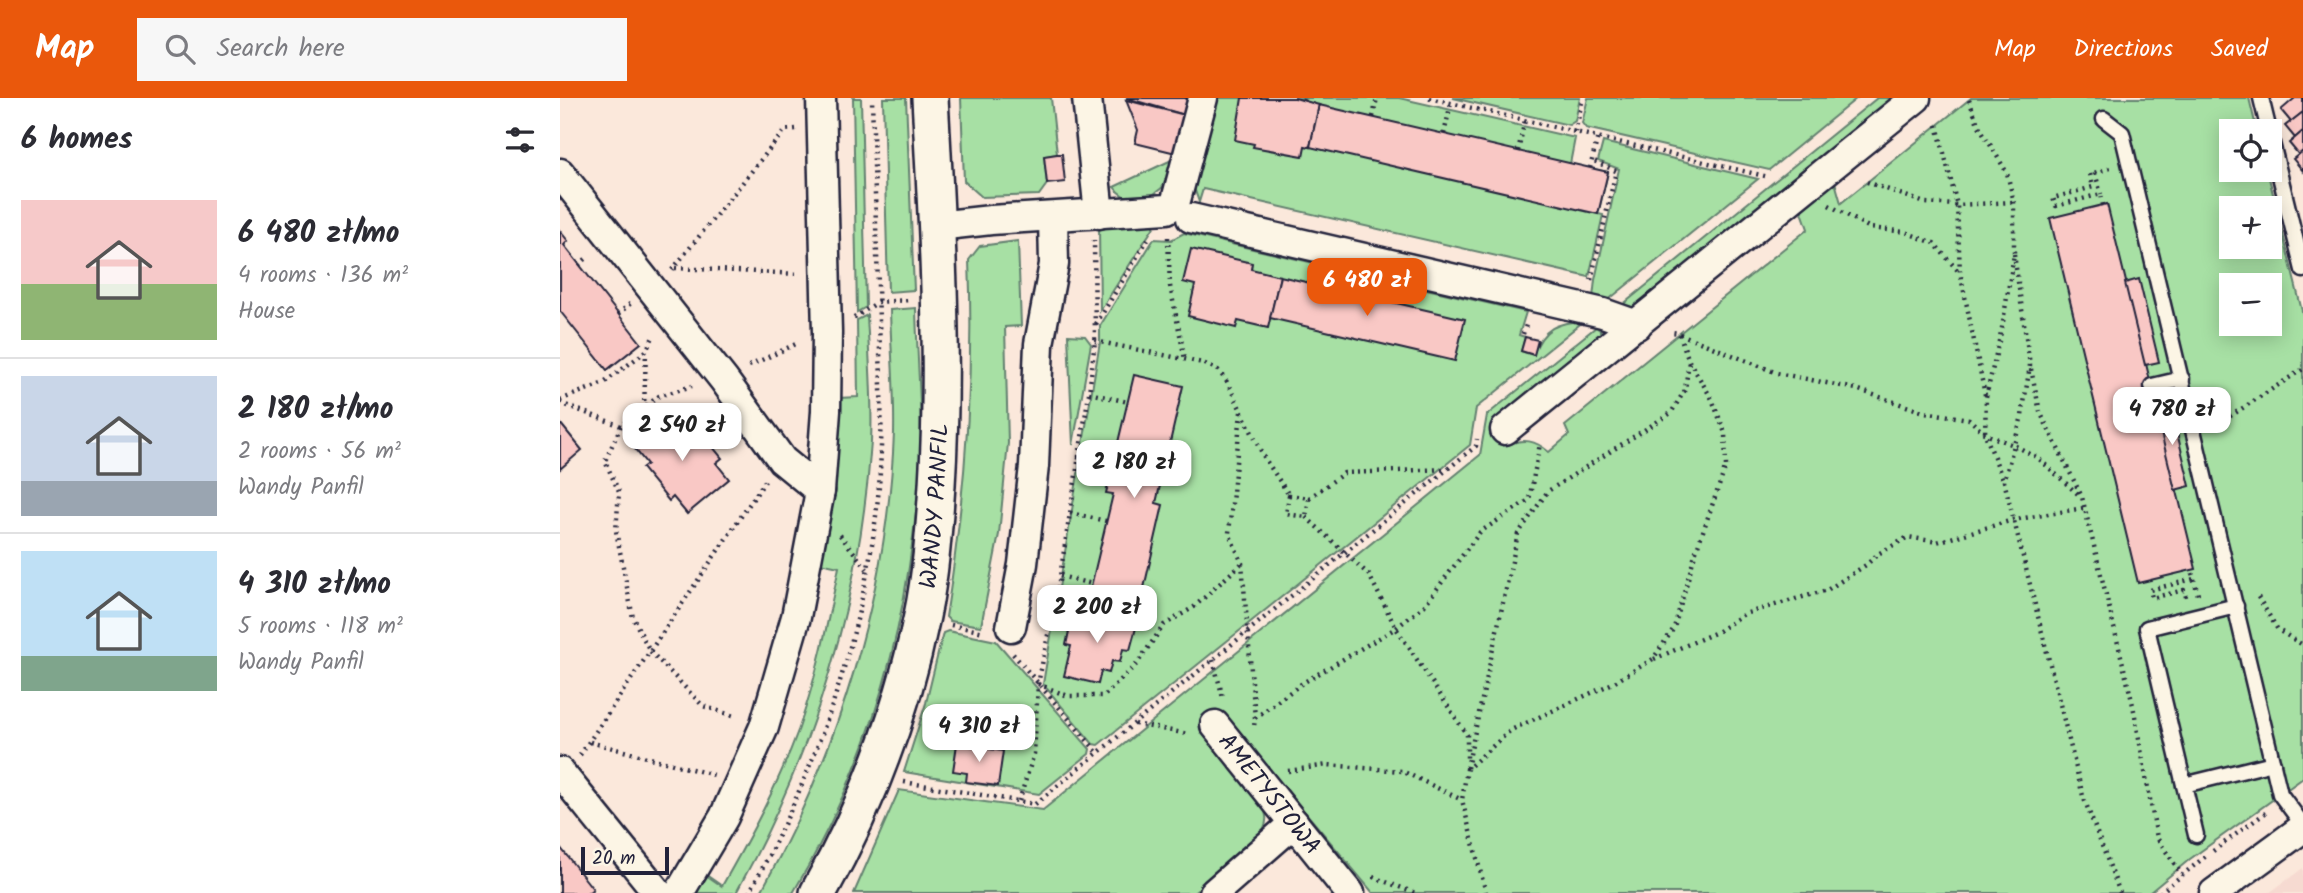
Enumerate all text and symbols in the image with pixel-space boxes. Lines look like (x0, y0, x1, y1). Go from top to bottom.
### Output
search box (137, 18, 627, 81)
text: Map (35, 23, 95, 76)
text: Search here (217, 28, 345, 70)
icon: search (161, 30, 199, 68)
text: Map (1994, 30, 2036, 69)
text: Directions (2074, 30, 2173, 69)
text: Saved (2211, 30, 2268, 69)
text: 6 homes (21, 116, 133, 164)
map controls (2219, 119, 2282, 336)
button: locate (2219, 119, 2282, 182)
icon: filters (501, 121, 539, 159)
button: + (2219, 196, 2282, 259)
text: 6 480 zł/mo (238, 210, 399, 258)
icon: home (77, 228, 161, 312)
text: 4 rooms · 136 m² (238, 258, 408, 294)
pin: 6 480 zł (1295, 258, 1439, 318)
text: 6 480 zł (1323, 263, 1411, 299)
button: − (2219, 273, 2282, 336)
text: House (238, 294, 295, 330)
text: 2 180 zł/mo (238, 386, 393, 434)
pin: 4 780 zł (2100, 388, 2244, 447)
text: 4 780 zł (2129, 392, 2215, 428)
icon: home (77, 404, 161, 488)
pin: 2 540 zł (610, 404, 754, 463)
text: 2 540 zł (639, 408, 725, 444)
street label: WANDY PANFIL (909, 423, 961, 591)
text: 2 rooms · 56 m² (238, 434, 401, 470)
pin: 2 180 zł (1062, 440, 1206, 500)
text: 2 180 zł (1092, 445, 1176, 481)
text: Wandy Panfil (238, 470, 364, 506)
text: 4 310 zł/mo (238, 561, 391, 609)
icon: home (77, 579, 161, 663)
pin: 2 200 zł (1025, 586, 1169, 645)
text: 2 200 zł (1053, 590, 1141, 626)
text: 5 rooms · 118 m² (238, 609, 403, 645)
text: Wandy Panfil (238, 645, 364, 681)
pin: 4 310 zł (907, 704, 1051, 764)
text: 4 310 zł (938, 709, 1020, 745)
street label: AMETYSTOWA (1207, 725, 1330, 864)
scale bar (581, 844, 668, 876)
text: 20 m (592, 844, 635, 874)

